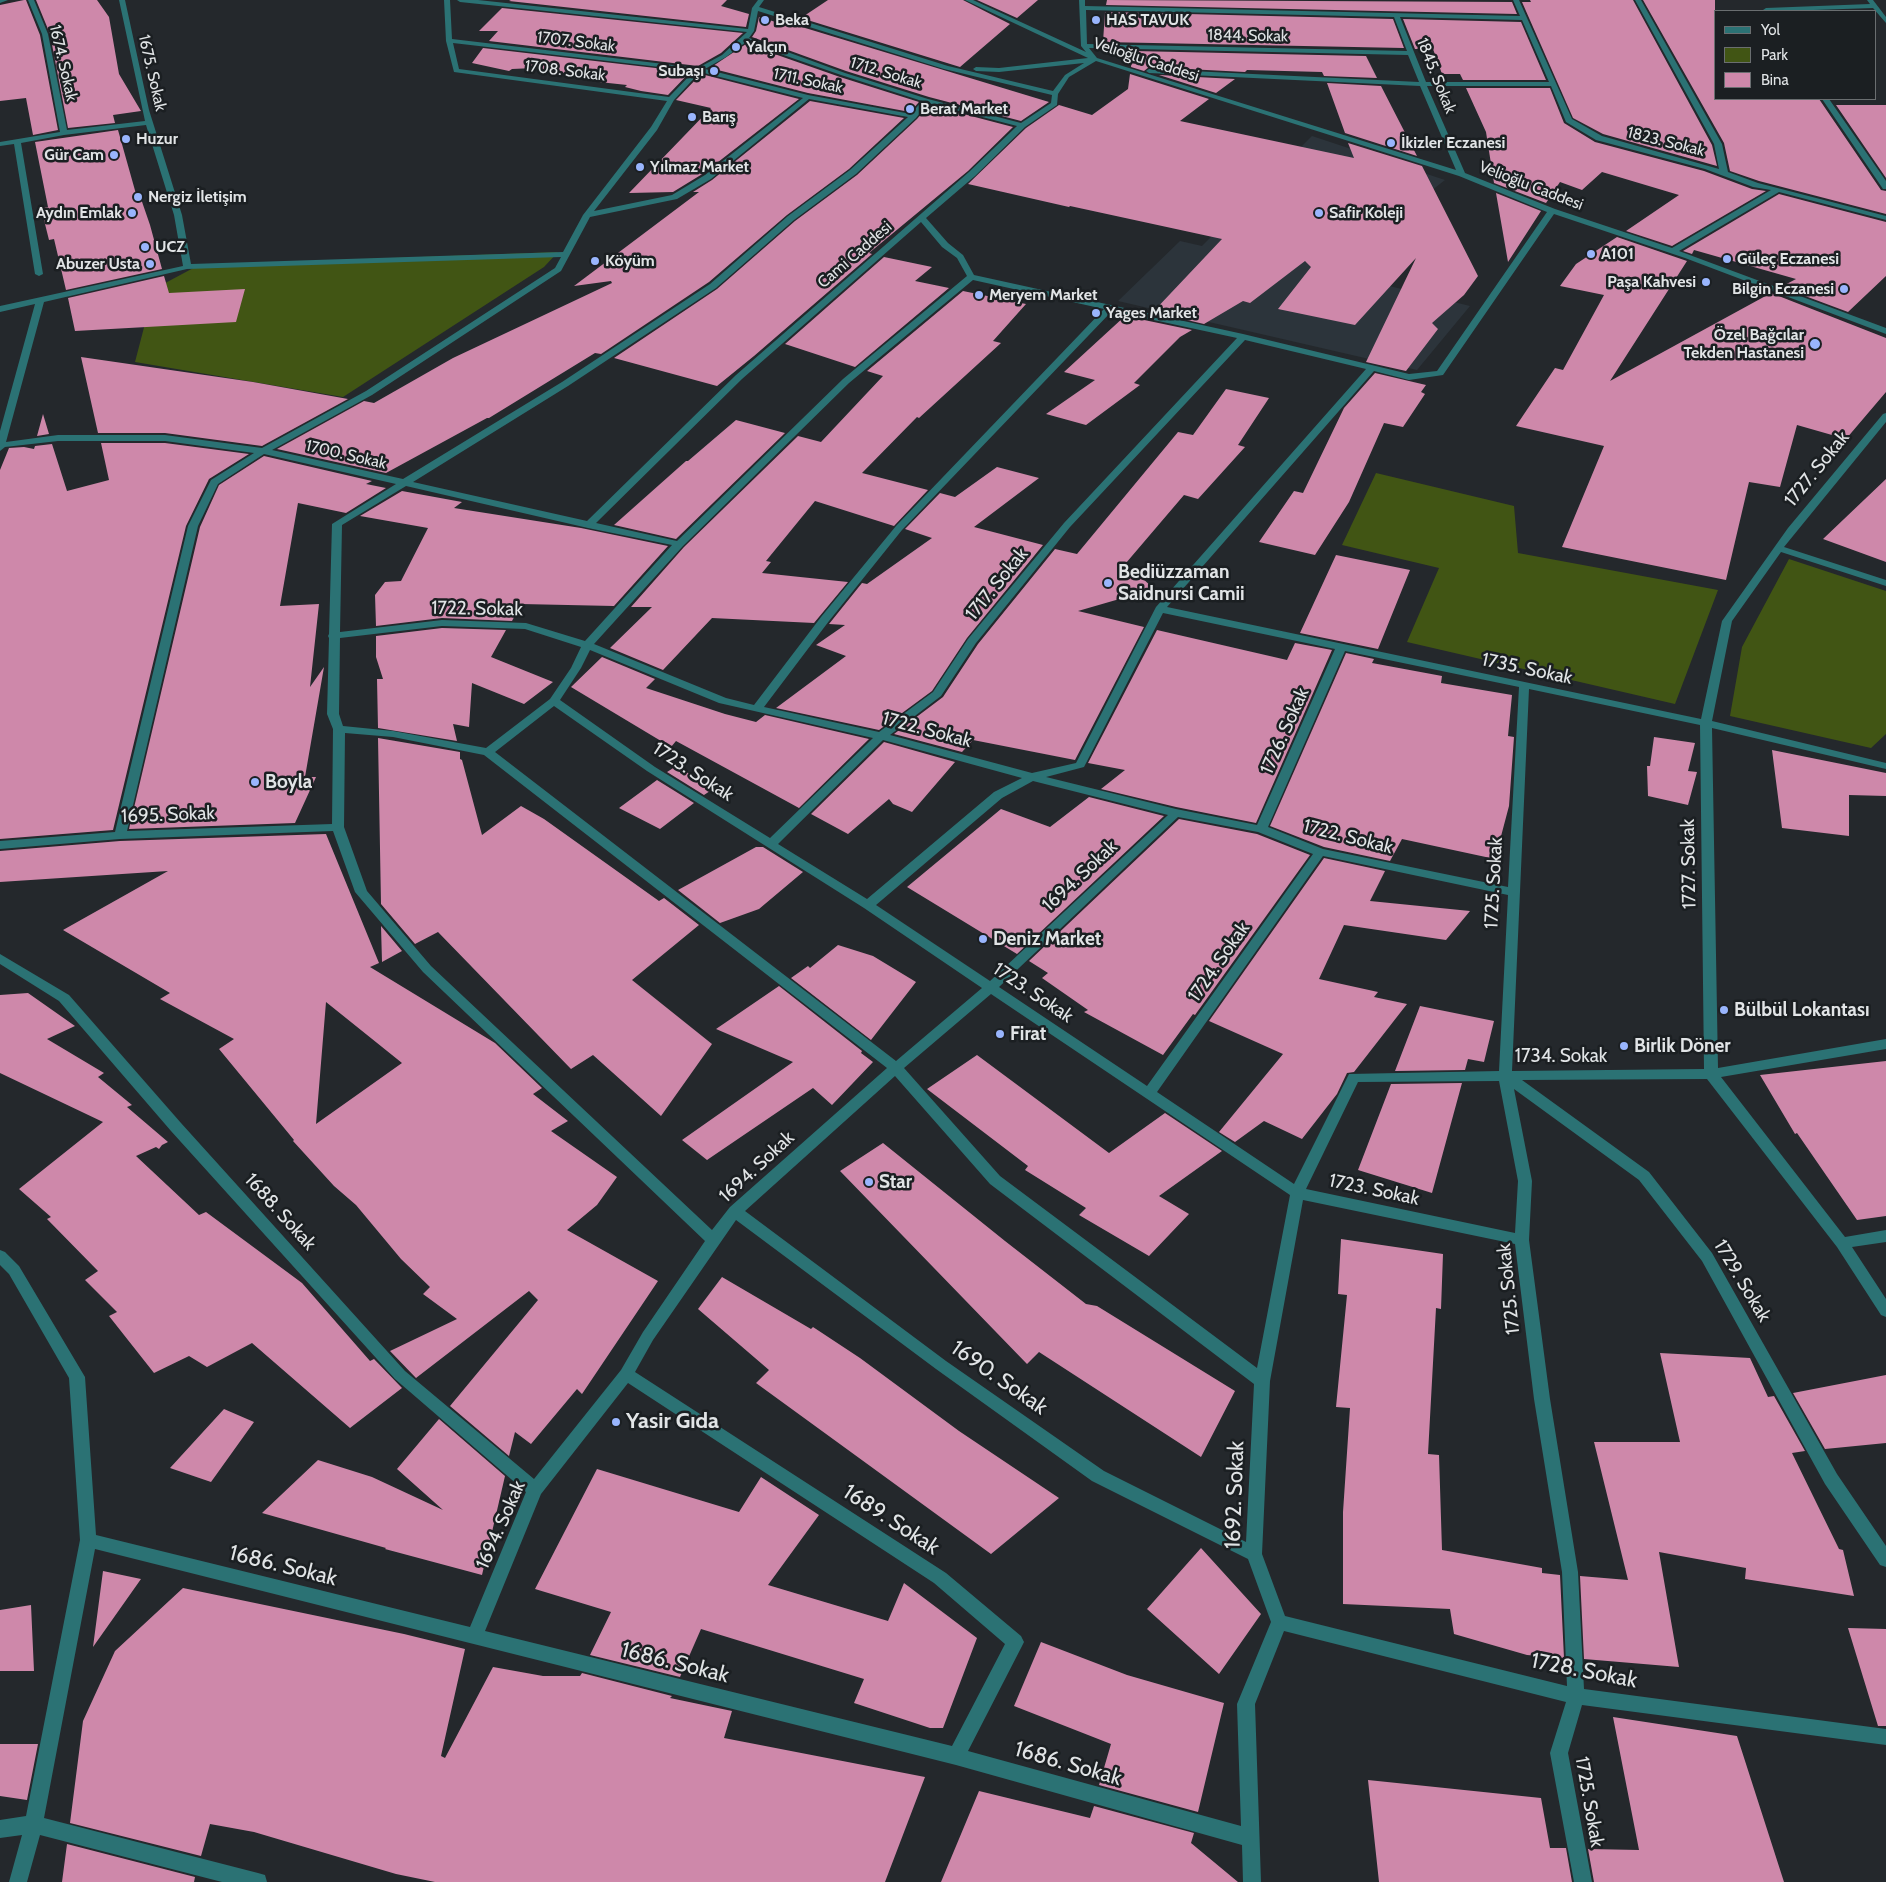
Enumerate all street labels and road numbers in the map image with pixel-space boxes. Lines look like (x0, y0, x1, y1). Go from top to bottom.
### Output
street label: 1674. Sokak (45, 23, 81, 103)
street label: 1844. Sokak (1208, 26, 1288, 46)
street label: 1707. Sokak (536, 28, 616, 56)
street label: 1675. Sokak (134, 33, 170, 113)
street label: Velioğlu Caddesi (1091, 34, 1201, 86)
street label: 1845. Sokak (1412, 35, 1460, 117)
street label: 1712. Sokak (848, 53, 924, 93)
street label: 1708. Sokak (524, 57, 606, 85)
street label: 1711. Sokak (771, 64, 845, 98)
street label: 1823. Sokak (1625, 123, 1707, 161)
street label: Velioğlu Caddesi (1476, 157, 1586, 215)
street label: Cami Caddesi (814, 218, 896, 292)
street label: 1727. Sokak (1780, 427, 1854, 511)
street label: 1700. Sokak (304, 436, 388, 474)
street label: 1717. Sokak (961, 543, 1033, 625)
street label: 1722. Sokak (431, 597, 523, 621)
street label: 1735. Sokak (1480, 648, 1574, 690)
street label: 1726. Sokak (1256, 684, 1314, 778)
street label: 1722. Sokak (880, 707, 974, 753)
street label: 1723. Sokak (648, 737, 738, 807)
street label: 1695. Sokak (121, 802, 215, 828)
street label: 1722. Sokak (1301, 815, 1395, 859)
street label: 1727. Sokak (1677, 819, 1701, 909)
street label: 1694. Sokak (1038, 836, 1122, 916)
street label: 1725. Sokak (1480, 837, 1508, 929)
street label: 1724. Sokak (1183, 918, 1255, 1006)
street label: 1723. Sokak (989, 958, 1077, 1028)
street label: 1734. Sokak (1515, 1045, 1607, 1067)
street label: 1694. Sokak (715, 1127, 799, 1207)
street label: 1688. Sokak (239, 1169, 321, 1255)
street label: 1723. Sokak (1327, 1169, 1421, 1211)
street label: 1729. Sokak (1709, 1236, 1775, 1326)
street label: 1725. Sokak (1493, 1242, 1525, 1336)
street label: 1690. Sokak (946, 1335, 1052, 1421)
street label: 1692. Sokak (1220, 1440, 1250, 1550)
street label: 1694. Sokak (471, 1477, 531, 1573)
street label: 1689. Sokak (838, 1479, 944, 1561)
street label: 1686. Sokak (226, 1540, 340, 1592)
street label: 1686. Sokak (618, 1637, 732, 1689)
street label: 1728. Sokak (1529, 1648, 1639, 1694)
street label: 1686. Sokak (1011, 1736, 1125, 1792)
street label: 1725. Sokak (1570, 1755, 1608, 1849)

